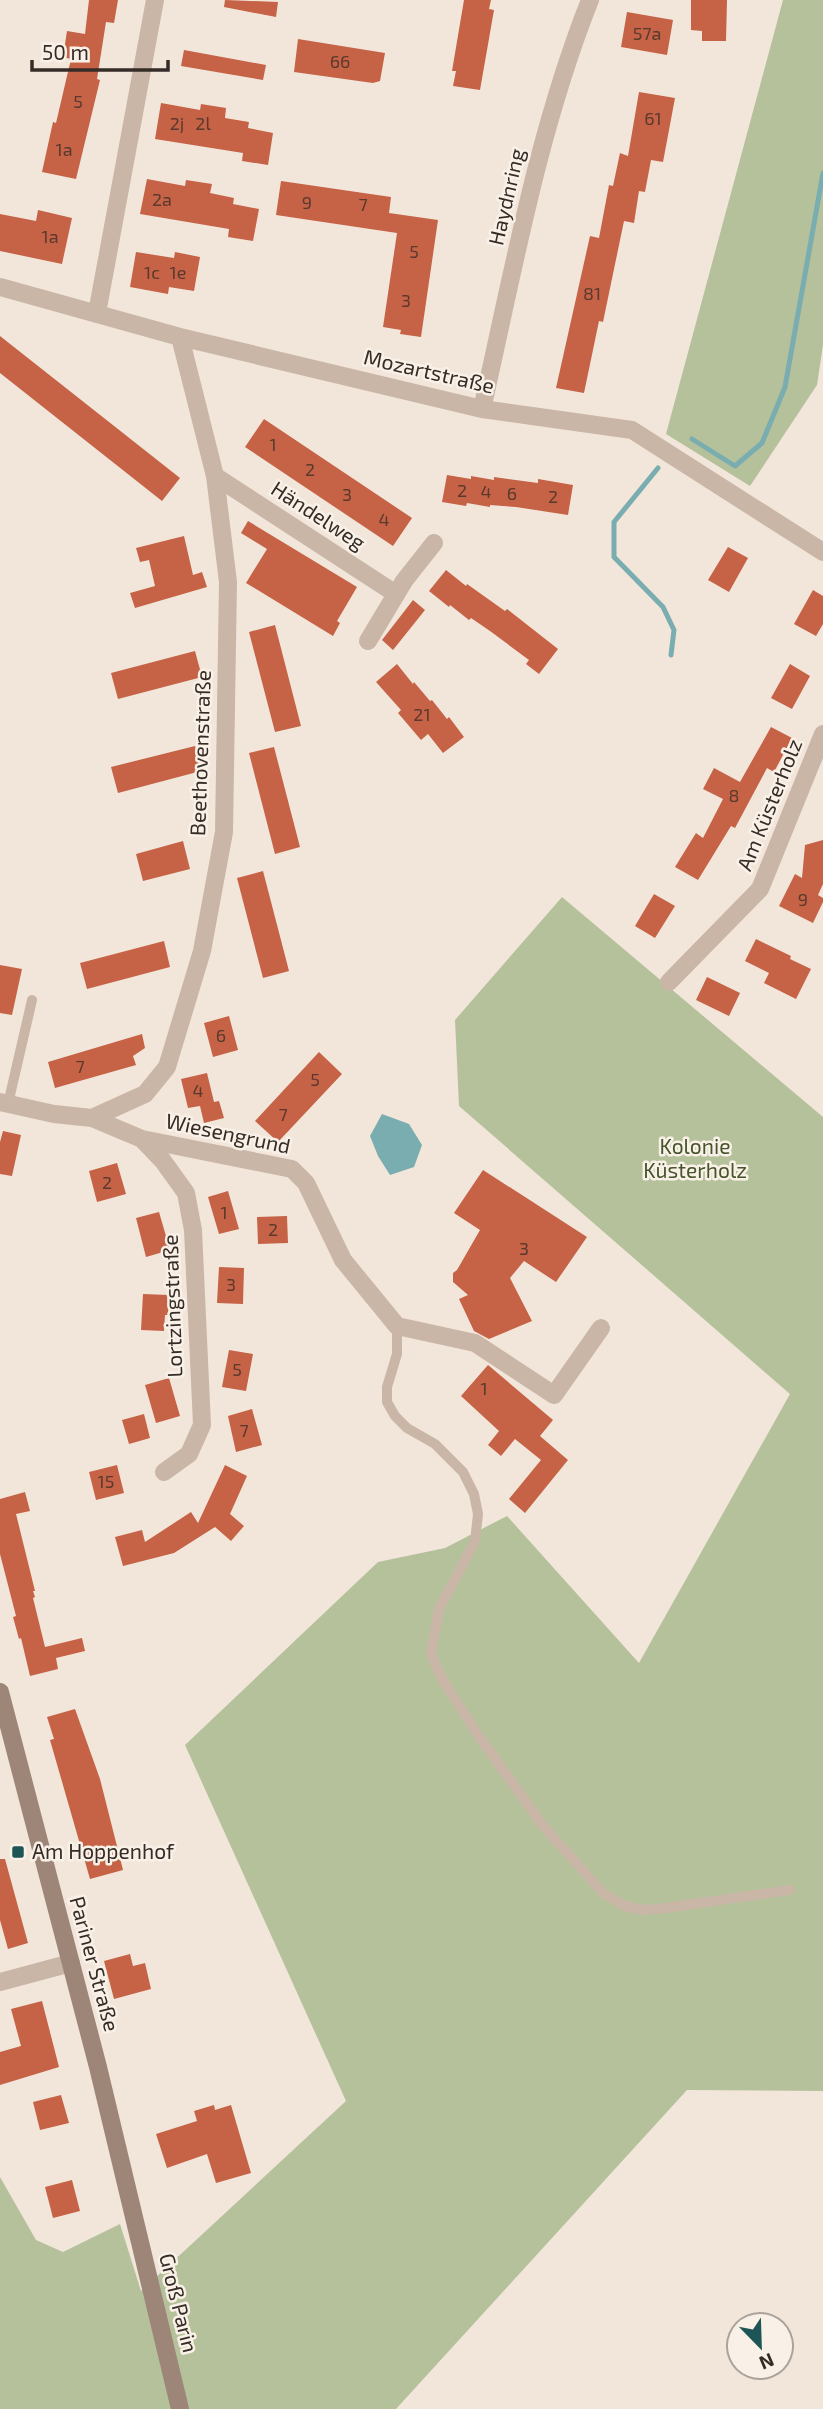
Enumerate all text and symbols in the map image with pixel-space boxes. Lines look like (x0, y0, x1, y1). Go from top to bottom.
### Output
house number: 57a (633, 22, 661, 44)
scale bar (32, 28, 168, 72)
text: 50 m (42, 39, 89, 64)
house number: 66 (330, 50, 350, 72)
house number: 5 (73, 90, 83, 112)
house number: 61 (644, 107, 662, 129)
house number: 2j (170, 112, 184, 134)
house number: 2l (195, 112, 211, 134)
house number: 1a (55, 138, 73, 160)
street label: Haydnring (482, 146, 529, 247)
house number: 2a (152, 188, 172, 210)
house number: 9 (302, 191, 312, 213)
house number: 7 (358, 193, 368, 215)
house number: 1a (41, 225, 59, 247)
house number: 5 (409, 240, 419, 262)
house number: 1c (144, 261, 160, 283)
house number: 1e (170, 261, 186, 283)
house number: 81 (583, 282, 601, 304)
house number: 3 (401, 289, 411, 311)
street label: Mozartstraße (362, 343, 497, 398)
house number: 1 (269, 433, 277, 455)
house number: 2 (305, 458, 315, 480)
street label: Händelweg (267, 475, 371, 555)
house number: 2 (457, 479, 467, 501)
house number: 4 (480, 480, 492, 502)
house number: 6 (507, 482, 517, 504)
house number: 3 (342, 483, 352, 505)
house number: 2 (548, 485, 558, 507)
house number: 4 (378, 508, 390, 530)
street label: Beethovenstraße (184, 669, 215, 836)
house number: 21 (413, 703, 431, 725)
street label: Am Küsterholz (731, 735, 806, 874)
house number: 8 (729, 784, 739, 806)
house number: 9 (798, 888, 808, 910)
house number: 6 (216, 1024, 226, 1046)
house number: 7 (75, 1055, 85, 1077)
house number: 5 (310, 1068, 320, 1090)
house number: 4 (192, 1079, 204, 1101)
house number: 7 (278, 1103, 288, 1125)
street label: Wiesengrund (164, 1107, 293, 1158)
park label: Kolonie Küsterholz (643, 1133, 747, 1182)
house number: 2 (102, 1171, 112, 1193)
house number: 1 (220, 1201, 228, 1223)
house number: 2 (268, 1218, 278, 1240)
street label: Lortzingstraße (157, 1234, 186, 1378)
house number: 3 (519, 1237, 529, 1259)
house number: 3 (226, 1273, 236, 1295)
house number: 5 (232, 1358, 242, 1380)
house number: 1 (480, 1377, 488, 1399)
house number: 7 (239, 1419, 249, 1441)
house number: 15 (98, 1470, 114, 1492)
place label: Am Hoppenhof (32, 1838, 175, 1863)
marker: Am Hoppenhof (10, 1844, 26, 1860)
street label: Pariner Straße (65, 1893, 125, 2034)
street label: Groß Parin (155, 2250, 204, 2355)
north arrow (725, 2311, 795, 2381)
text: N (756, 2349, 778, 2375)

